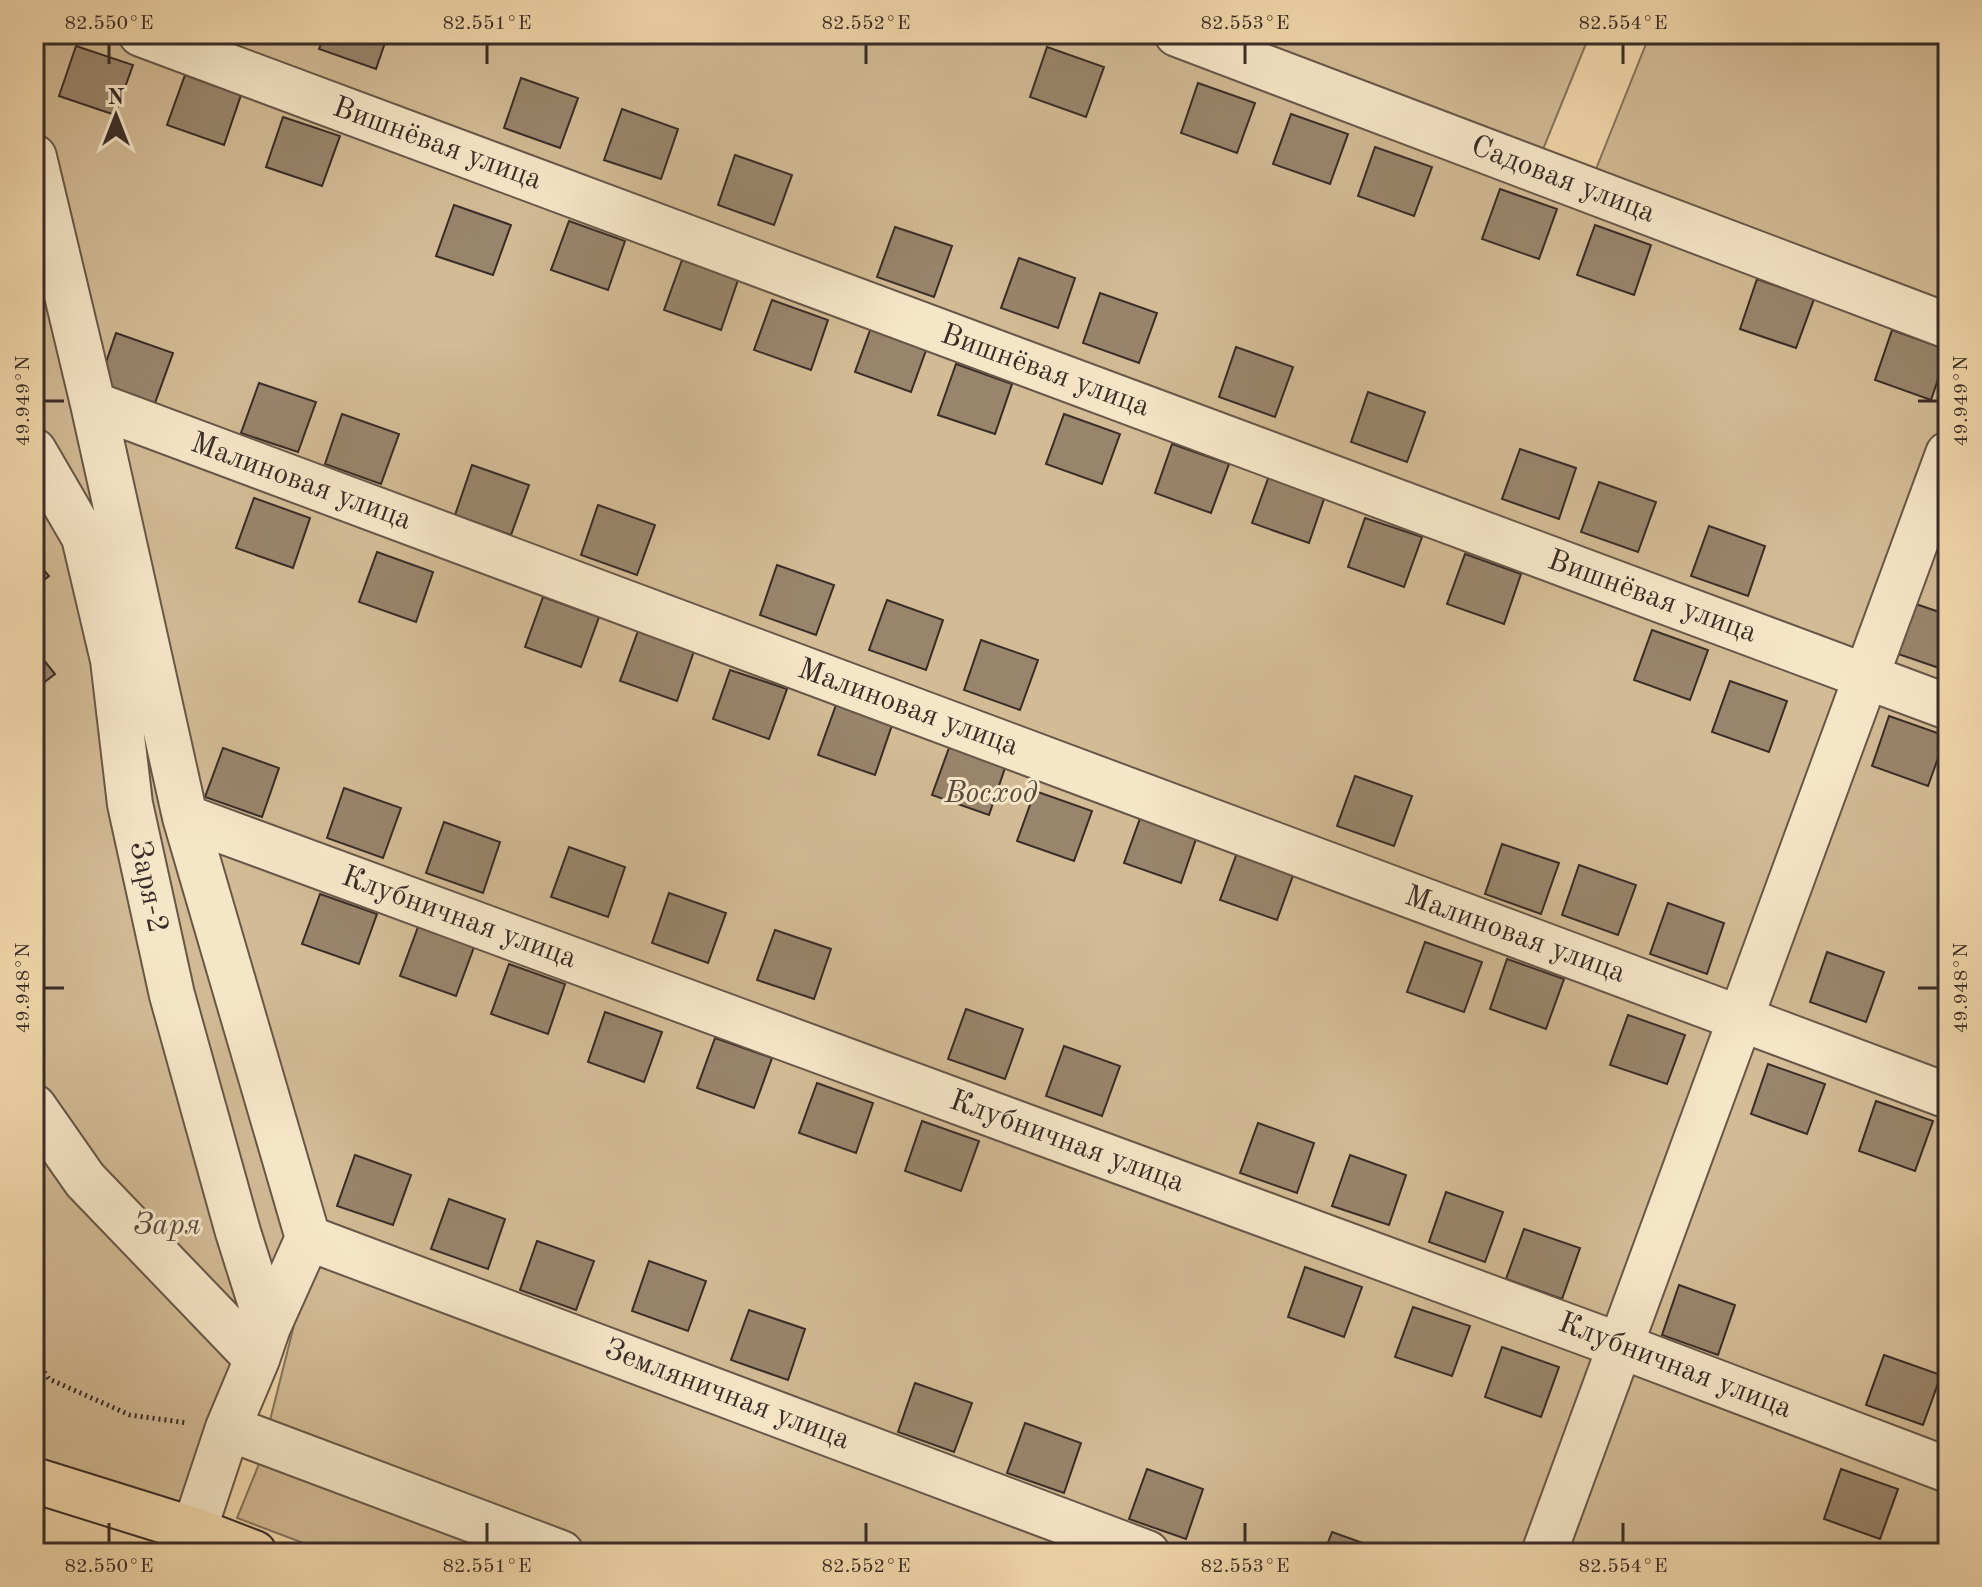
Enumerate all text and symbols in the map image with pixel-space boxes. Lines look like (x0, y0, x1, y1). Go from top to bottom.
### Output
text: 82.550°E (65, 14, 154, 34)
text: 82.551°E (443, 14, 532, 34)
text: 82.552°E (822, 14, 911, 34)
text: 82.553°E (1201, 14, 1290, 34)
text: 82.554°E (1579, 14, 1668, 34)
north arrow (76, 76, 156, 156)
text: N (108, 87, 125, 109)
street label: Вишнёвая улица (329, 92, 546, 196)
street label: Садовая улица (1467, 131, 1659, 229)
street label: Вишнёвая улица (937, 319, 1154, 423)
text: 49.949°N (14, 356, 34, 446)
text: 49.949°N (1952, 356, 1972, 446)
street label: Малиновая улица (187, 428, 416, 536)
street label: Вишнёвая улица (1544, 545, 1761, 649)
street label: Малиновая улица (794, 654, 1023, 762)
park label: Восход (944, 779, 1038, 809)
street label: Заря-2 (124, 838, 172, 936)
street label: Клубничная улица (338, 862, 580, 974)
street label: Малиновая улица (1401, 881, 1630, 989)
text: 49.948°N (14, 943, 34, 1033)
text: 49.948°N (1952, 943, 1972, 1033)
street label: Клубничная улица (946, 1086, 1188, 1198)
park label: Заря (133, 1210, 201, 1241)
street label: Клубничная улица (1554, 1308, 1796, 1424)
street label: Земляничная улица (600, 1334, 854, 1456)
text: 82.550°E (65, 1557, 154, 1577)
text: 82.551°E (443, 1557, 532, 1577)
text: 82.552°E (822, 1557, 911, 1577)
text: 82.553°E (1201, 1557, 1290, 1577)
text: 82.554°E (1579, 1557, 1668, 1577)

